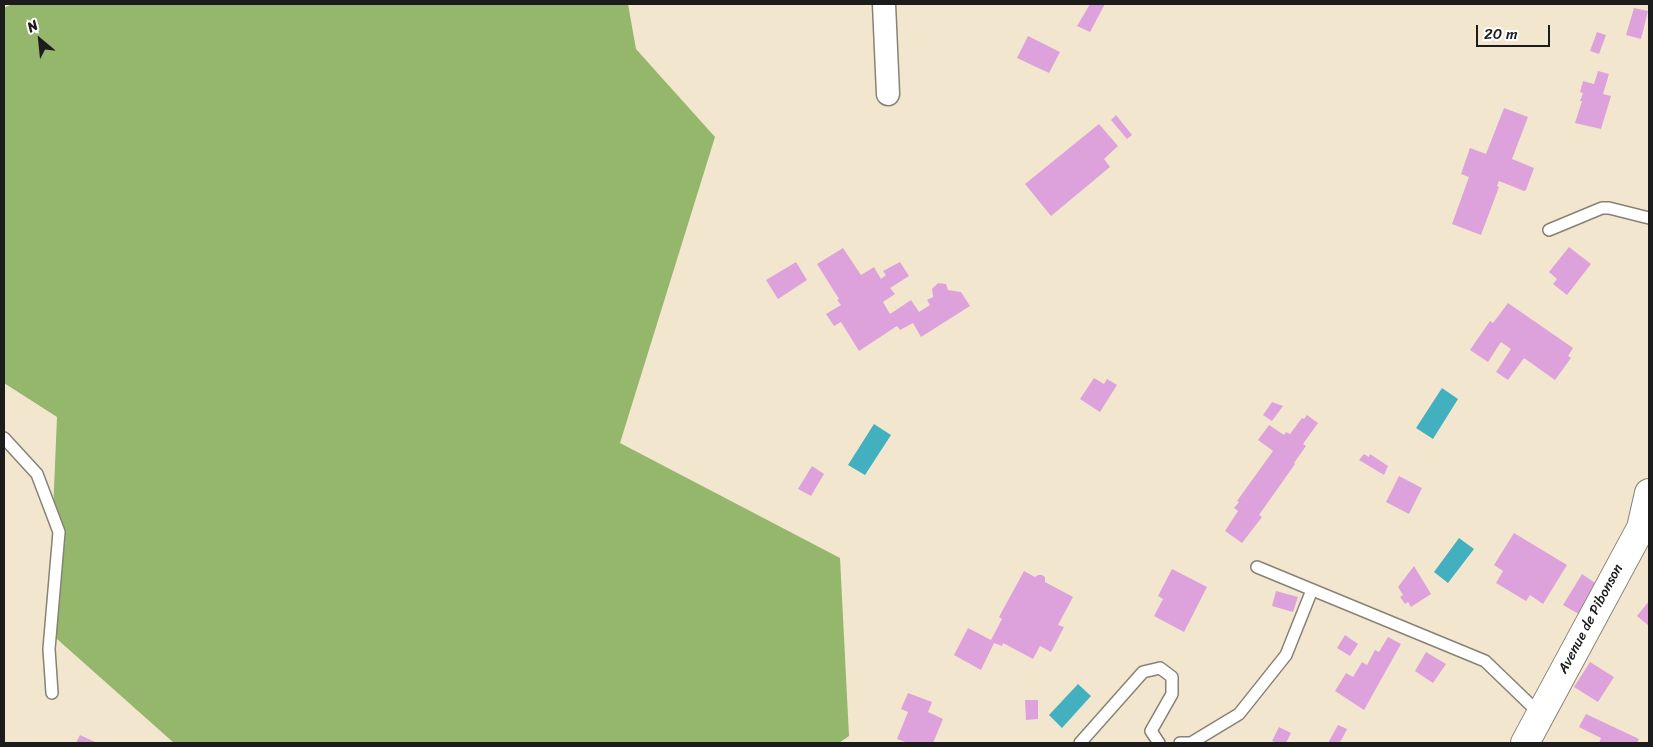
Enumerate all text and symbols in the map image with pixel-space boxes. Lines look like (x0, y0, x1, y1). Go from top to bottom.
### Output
text: N (23, 13, 43, 40)
north arrow (15, 15, 65, 65)
scale bar (1478, 15, 1552, 47)
text: 20 m (1484, 21, 1518, 47)
street label: Avenue de Pibonson (1555, 561, 1627, 677)

